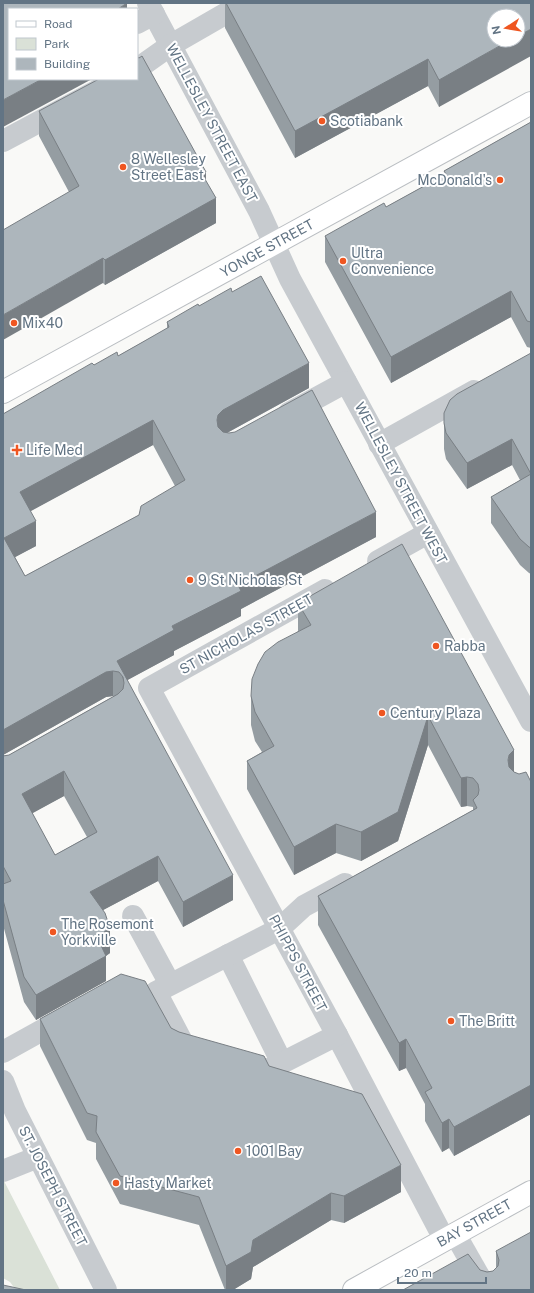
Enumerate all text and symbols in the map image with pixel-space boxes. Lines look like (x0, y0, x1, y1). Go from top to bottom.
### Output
legend (8, 8, 138, 80)
north arrow (486, 8, 526, 48)
text: Road (44, 17, 72, 31)
text: N (489, 25, 503, 36)
text: Park (44, 37, 70, 51)
street label: WELLESLEY STREET EAST (163, 41, 261, 205)
text: Building (44, 57, 90, 71)
place label: Scotiabank (330, 113, 403, 129)
marker: Scotiabank (317, 116, 327, 126)
place label: 8 Wellesley Street East (131, 151, 206, 183)
marker: 8 Wellesley Street East (118, 162, 128, 172)
place label: McDonald's (417, 172, 492, 188)
marker: McDonald's (495, 175, 505, 185)
street label: YONGE STREET (218, 216, 316, 280)
place label: Ultra Convenience (351, 245, 434, 277)
marker: Ultra Convenience (338, 256, 348, 266)
place label: Mix40 (22, 315, 63, 331)
marker: Mix40 (9, 318, 19, 328)
street label: WELLESLEY STREET WEST (352, 399, 450, 567)
place label: Life Med (26, 442, 83, 458)
marker: Life Med (11, 444, 23, 456)
place label: 9 St Nicholas St (198, 572, 302, 588)
marker: 9 St Nicholas St (185, 575, 195, 585)
street label: ST NICHOLAS STREET (177, 591, 315, 677)
place label: Rabba (444, 638, 485, 654)
marker: Rabba (431, 641, 441, 651)
place label: Century Plaza (390, 705, 481, 721)
marker: Century Plaza (377, 708, 387, 718)
street label: PHIPPS STREET (266, 912, 330, 1014)
place label: The Rosemont Yorkville (61, 916, 154, 948)
marker: The Rosemont Yorkville (48, 927, 58, 937)
place label: The Britt (459, 1013, 515, 1029)
marker: The Britt (446, 1016, 456, 1026)
street label: ST. JOSEPH STREET (16, 1123, 90, 1249)
place label: 1001 Bay (246, 1143, 303, 1159)
marker: 1001 Bay (233, 1146, 243, 1156)
place label: Hasty Market (124, 1175, 212, 1191)
marker: Hasty Market (111, 1178, 121, 1188)
street label: BAY STREET (434, 1196, 514, 1250)
scale bar (398, 1259, 486, 1285)
text: 20 m (404, 1266, 432, 1280)

